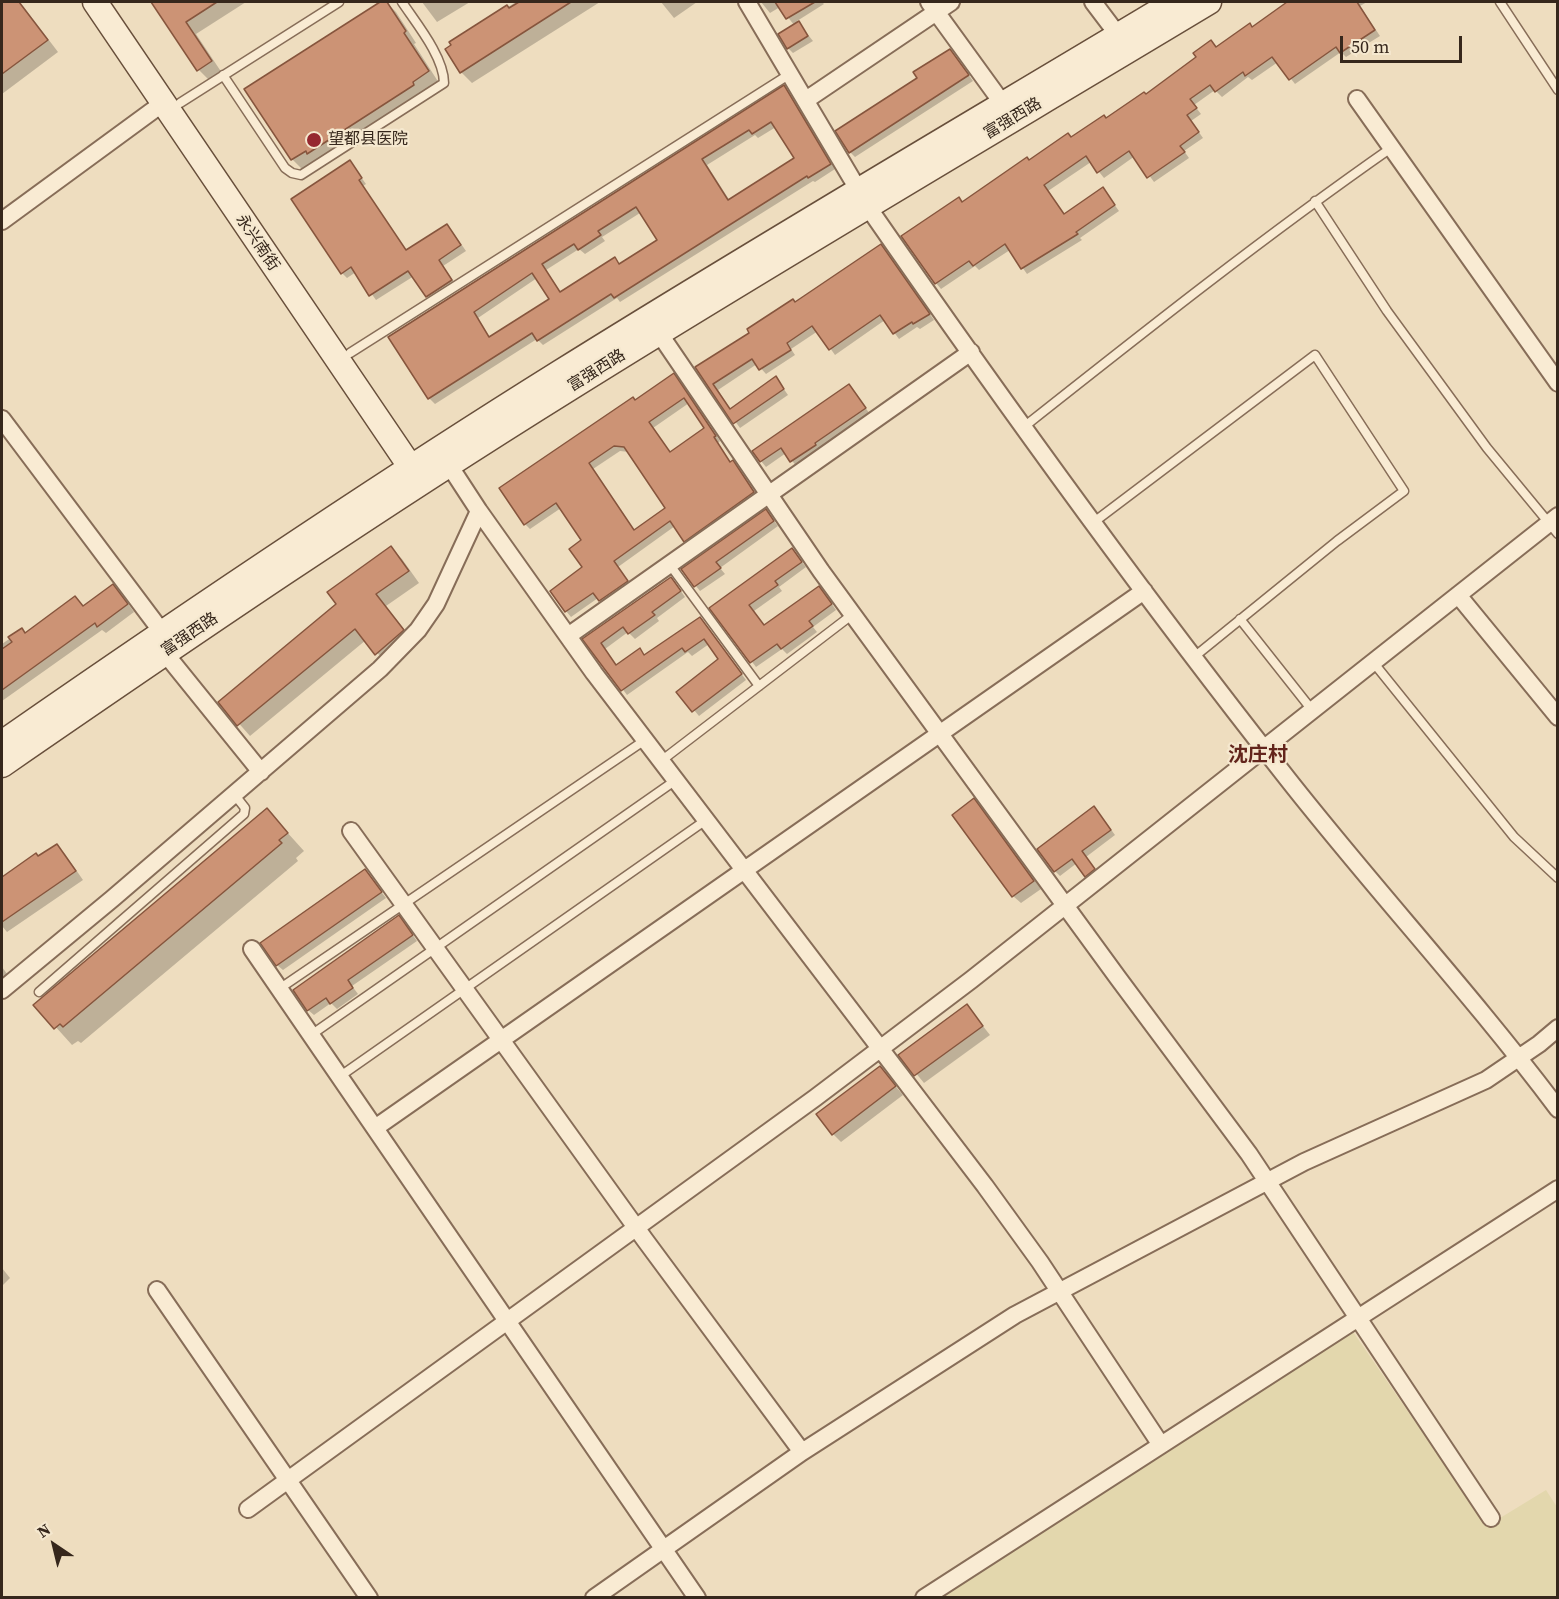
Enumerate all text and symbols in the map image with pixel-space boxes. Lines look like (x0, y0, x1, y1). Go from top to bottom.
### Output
scale bar (1343, 24, 1464, 62)
text: 50 m (1351, 34, 1389, 59)
street label: 富强西路 (981, 94, 1045, 144)
place label: 望都县医院 (328, 130, 408, 150)
marker: 望都县医院 (305, 131, 323, 149)
street label: 永兴南街 (231, 211, 283, 275)
street label: 富强西路 (565, 346, 629, 396)
street label: 富强西路 (158, 609, 222, 661)
district label: 沈庄村 (1228, 744, 1288, 768)
north arrow (24, 1515, 84, 1575)
text: N (33, 1518, 55, 1543)

